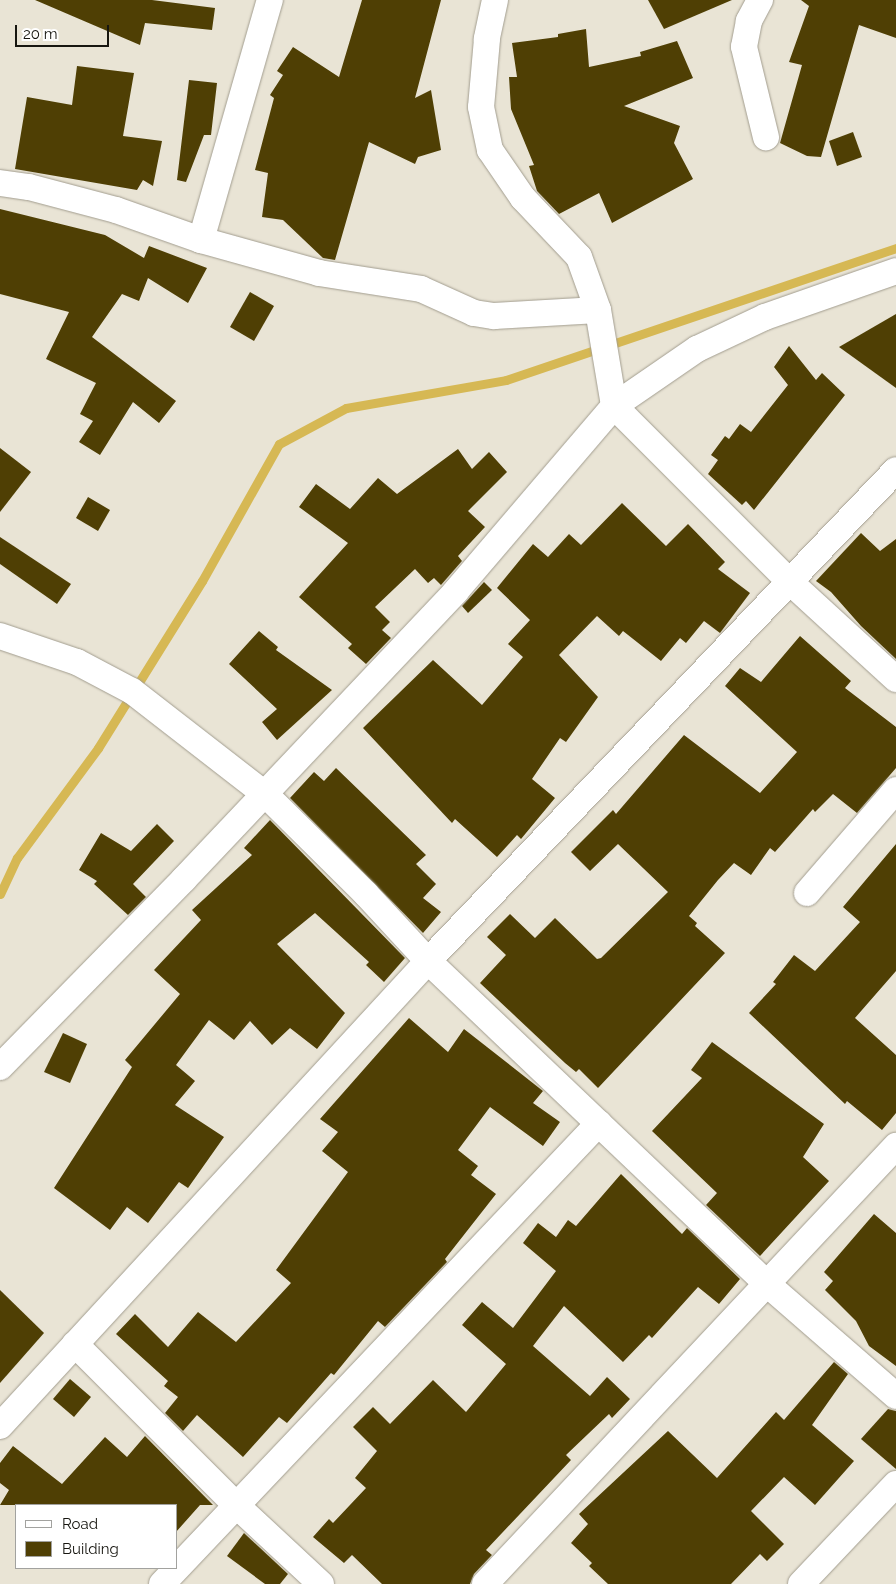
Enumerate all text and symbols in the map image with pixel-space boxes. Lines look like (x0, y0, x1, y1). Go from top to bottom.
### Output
scale bar (18, 15, 111, 47)
text: 20 m (23, 25, 58, 43)
legend (15, 1504, 178, 1569)
text: Road (62, 1515, 98, 1533)
text: Building (62, 1540, 119, 1558)

